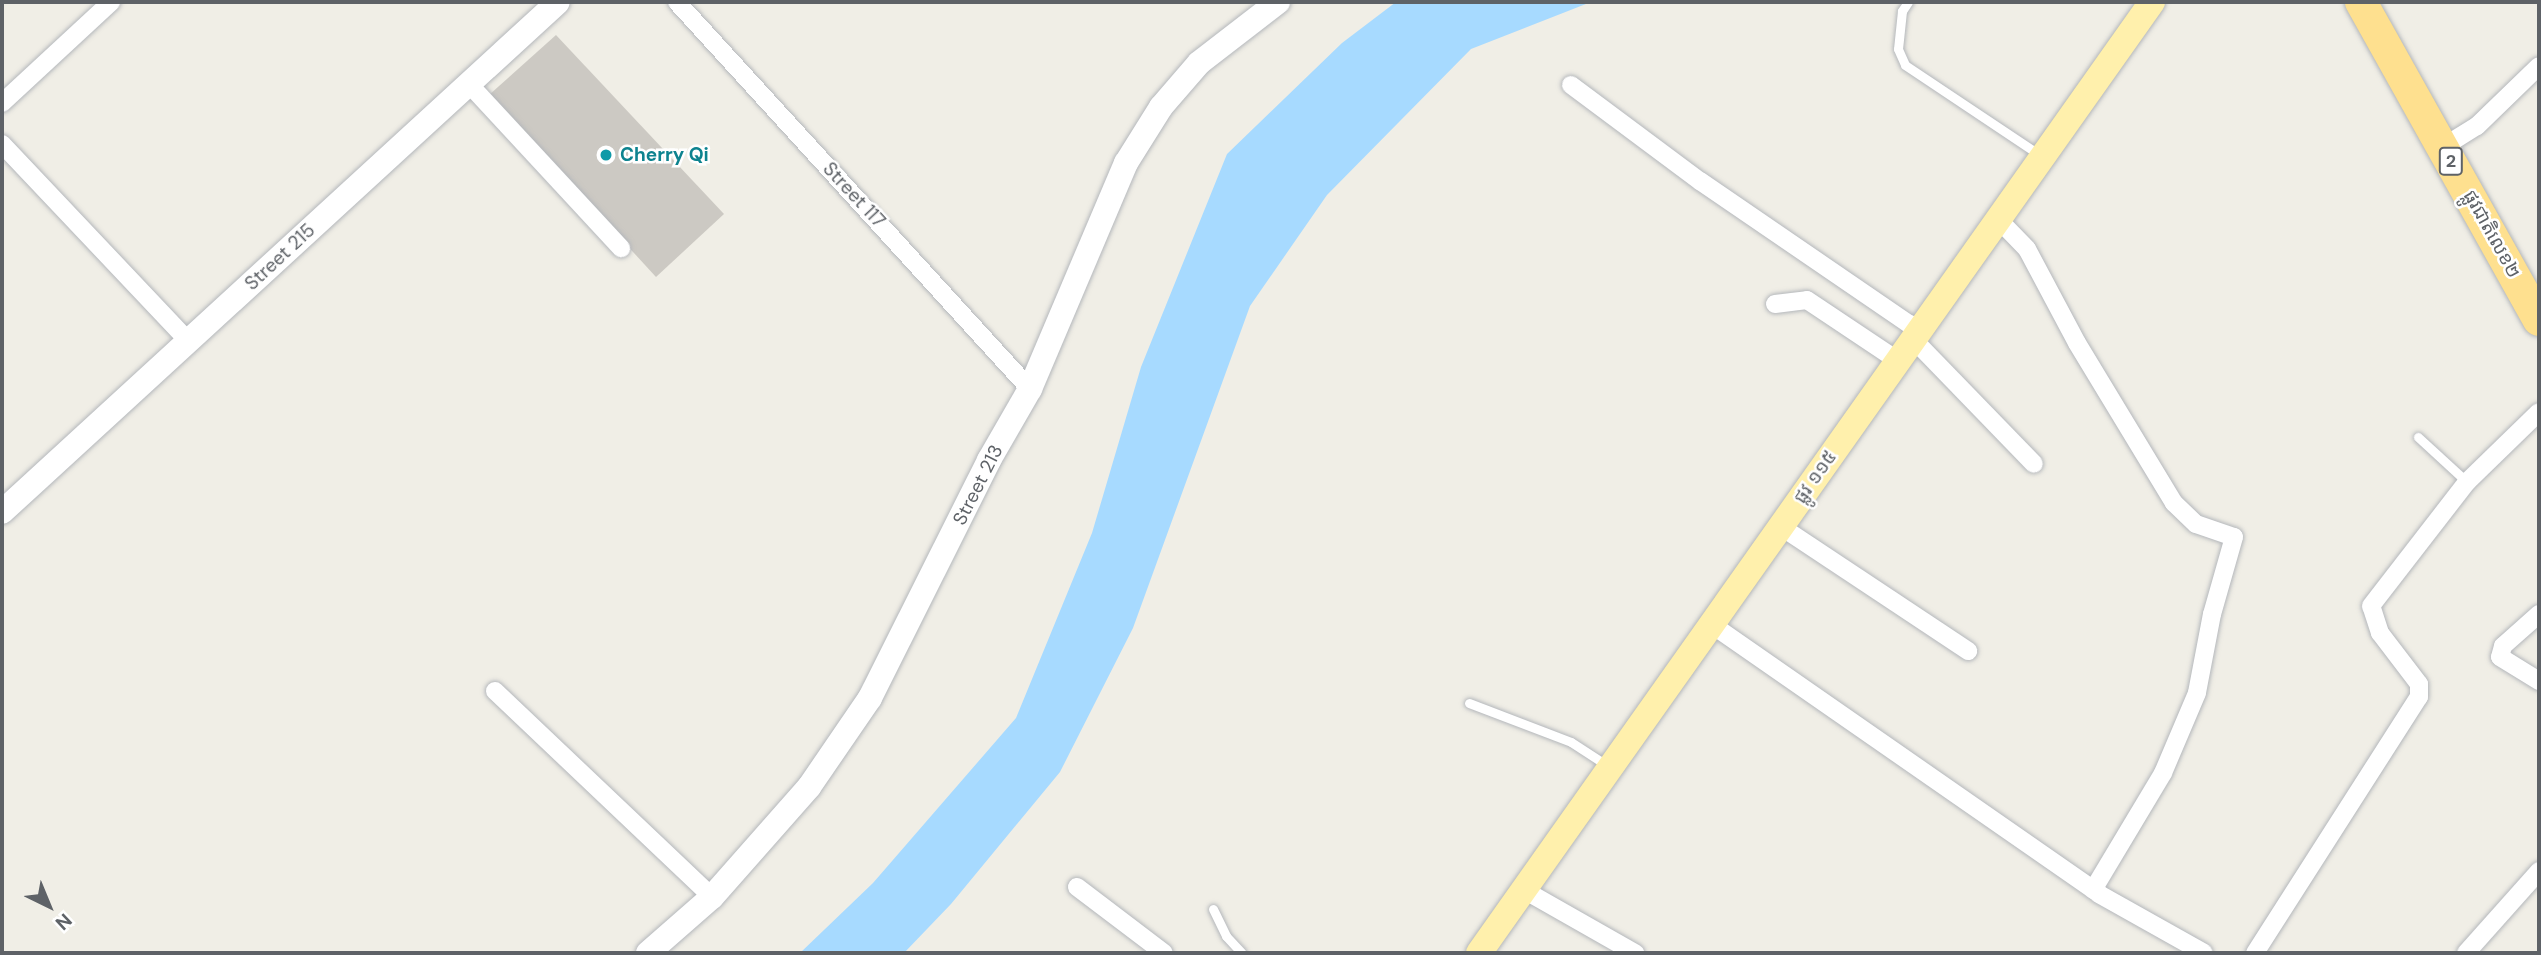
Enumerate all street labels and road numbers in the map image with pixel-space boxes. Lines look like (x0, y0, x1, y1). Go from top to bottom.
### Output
road number: 2 (2439, 146, 2463, 176)
street label: Street 117 (818, 158, 890, 232)
street label: ផ្លូវជាតិលេខ២ (2458, 186, 2526, 282)
street label: Street 215 (240, 219, 320, 295)
street label: Street 213 (948, 441, 1008, 529)
street label: ផ្លូវ ១១៥ (1789, 446, 1841, 508)

